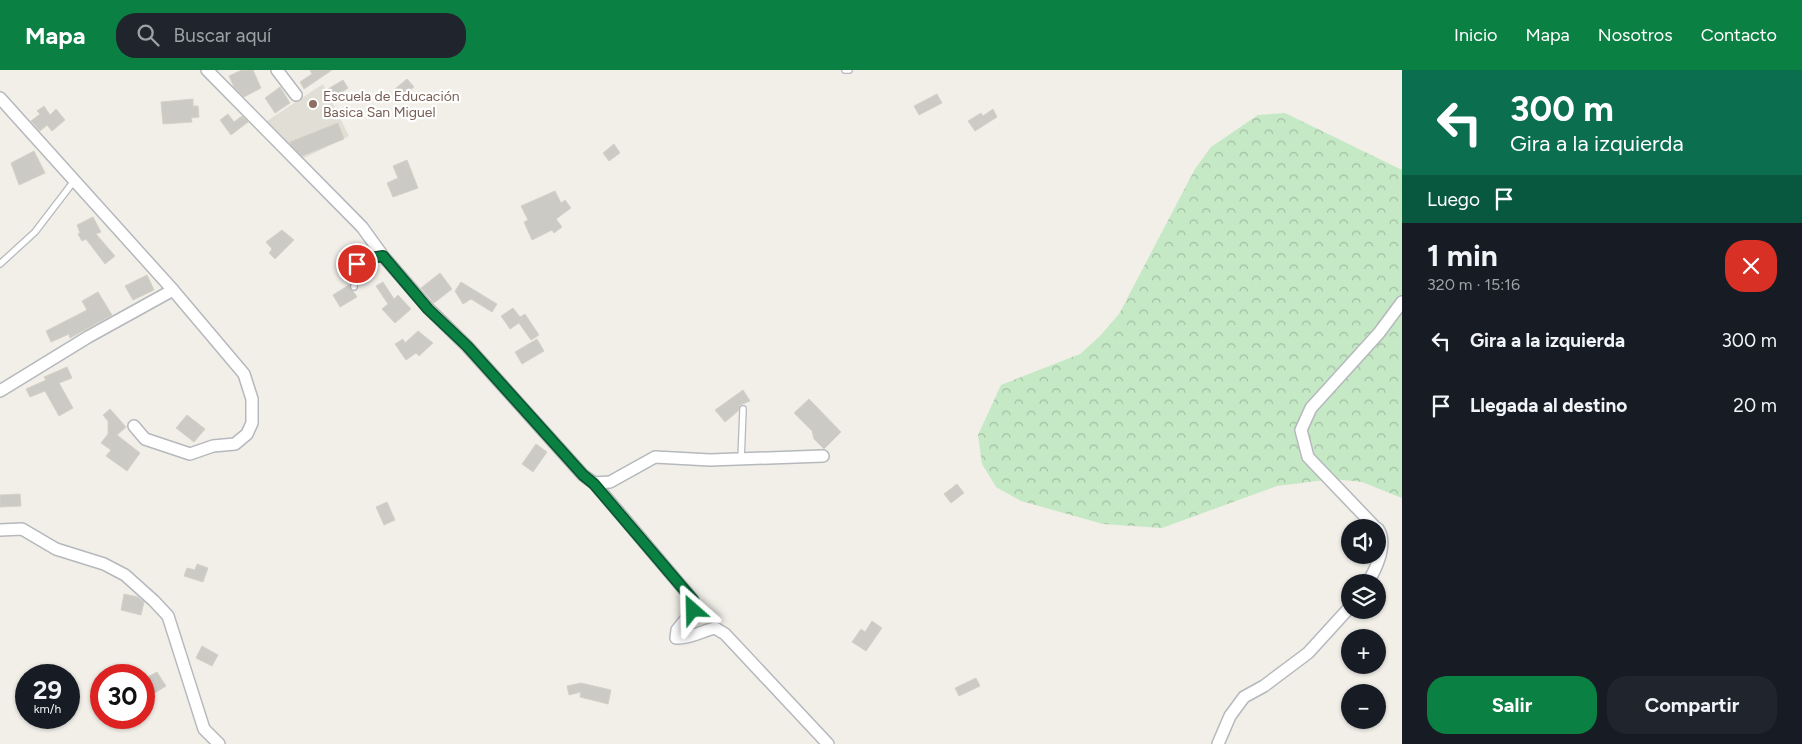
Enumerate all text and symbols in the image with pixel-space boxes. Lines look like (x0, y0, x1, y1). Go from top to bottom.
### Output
search box (116, 13, 466, 58)
text: Mapa (25, 21, 86, 50)
icon: search (134, 21, 162, 49)
text: Buscar aquí (174, 24, 271, 47)
text: Inicio (1454, 24, 1498, 46)
text: Mapa (1526, 24, 1570, 46)
text: Nosotros (1598, 24, 1673, 46)
text: Contacto (1701, 24, 1777, 46)
place label: Escuela de Educación Basica San Miguel (323, 88, 460, 121)
text: 300 m (1510, 88, 1614, 130)
icon: left (1427, 90, 1492, 155)
marker: Escuela de Educación Basica San Miguel (307, 98, 319, 110)
text: Gira a la izquierda (1510, 130, 1684, 157)
icon: arrive (1490, 185, 1518, 213)
text: Luego (1427, 188, 1480, 211)
text: 1 min (1427, 237, 1498, 274)
button: close (1725, 240, 1777, 292)
pin (336, 243, 378, 285)
icon: arrive (343, 250, 371, 278)
text: 320 m · 15:16 (1427, 275, 1520, 294)
icon: left (1427, 327, 1455, 355)
text: Gira a la izquierda (1470, 329, 1625, 352)
text: 300 m (1721, 329, 1777, 352)
icon: arrive (1427, 392, 1455, 420)
text: Llegada al destino (1470, 394, 1627, 417)
text: 20 m (1733, 394, 1777, 417)
map controls (1341, 519, 1386, 729)
button: sound (1341, 519, 1386, 564)
button: layers (1341, 574, 1386, 619)
position arrow (666, 583, 718, 635)
button: + (1341, 629, 1386, 674)
speed limit sign: 30 (90, 664, 155, 729)
text: 29 (33, 675, 62, 705)
button: Salir (1427, 676, 1597, 734)
button: Compartir (1607, 676, 1777, 734)
button: − (1341, 684, 1386, 729)
text: km/h (34, 702, 61, 716)

